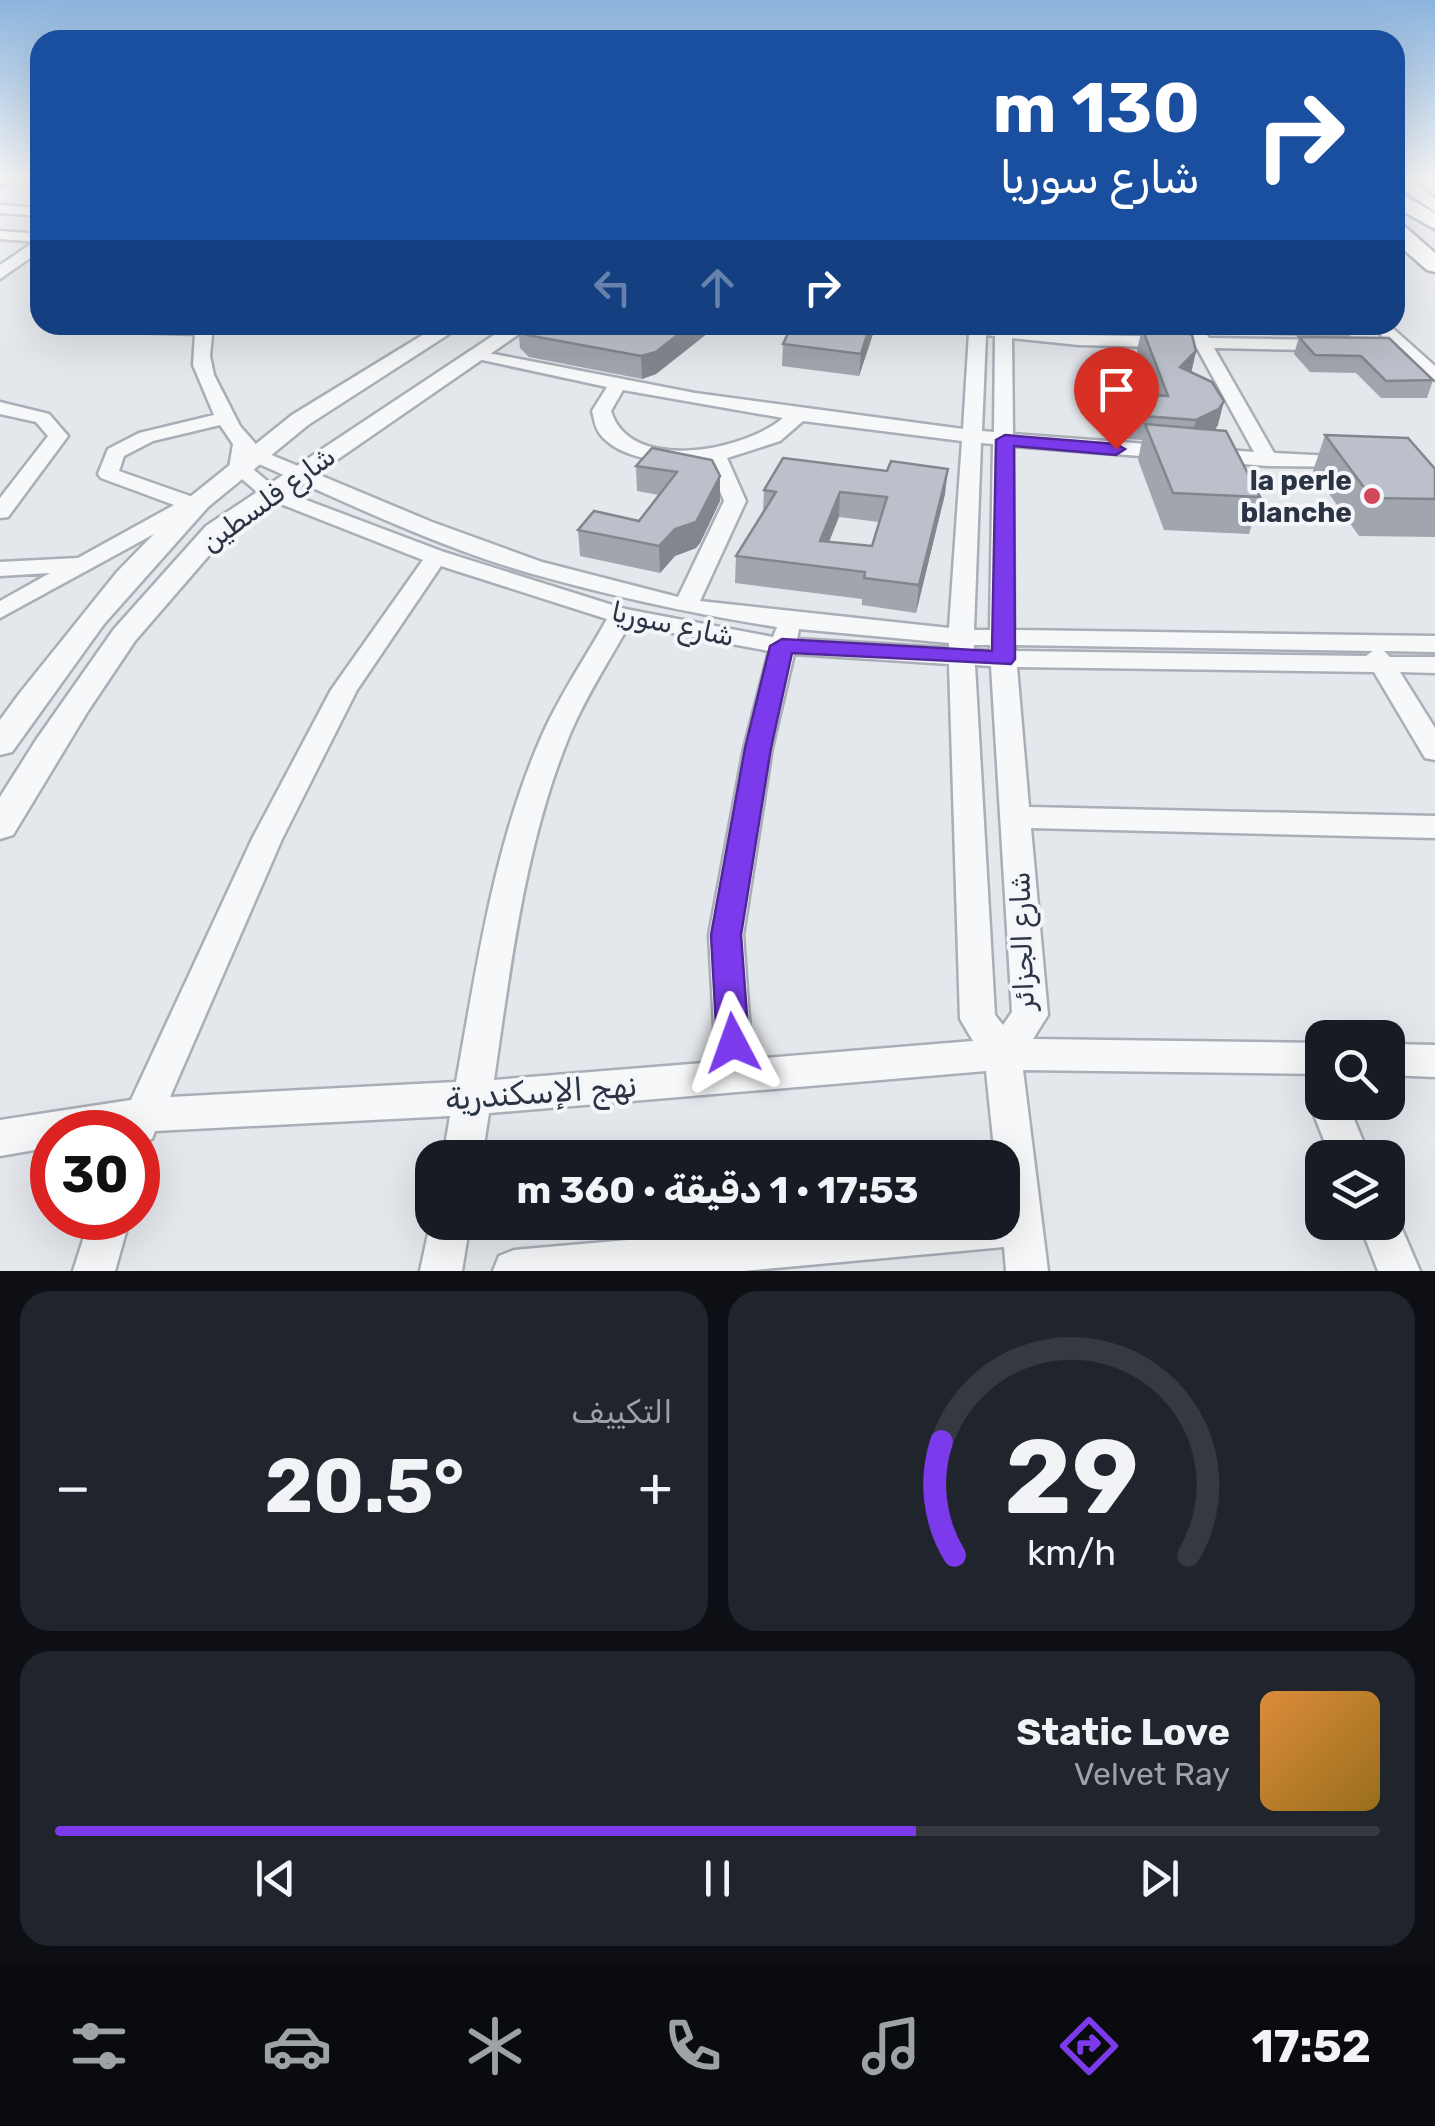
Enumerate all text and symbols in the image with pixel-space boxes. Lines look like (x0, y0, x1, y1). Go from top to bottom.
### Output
text: 130 m (992, 67, 1200, 150)
icon: right (1235, 70, 1365, 200)
text: شارع سوريا (1000, 151, 1200, 204)
icon: left (585, 260, 640, 315)
icon: ahead (690, 260, 745, 315)
icon: right (795, 260, 850, 315)
pin (1074, 347, 1159, 450)
icon: arrive (1089, 362, 1144, 417)
street label: شارع فلسطين (194, 439, 343, 561)
place label: la perle blanche (1240, 464, 1352, 529)
marker: la perle blanche (1361, 485, 1383, 507)
street label: شارع سوريا (608, 595, 737, 656)
street label: شارع الجزائر (1003, 871, 1044, 1013)
position arrow (681, 991, 785, 1095)
map controls (1305, 1020, 1405, 1240)
button: search (1305, 1020, 1405, 1120)
street label: نهج الإسكندرية (444, 1066, 639, 1122)
speed limit sign: 30 (30, 1110, 160, 1240)
button: layers (1305, 1140, 1405, 1240)
text: 17:53 · 1 دقيقة · 360 m (516, 1167, 919, 1213)
text: التكييف (571, 1393, 673, 1431)
text: 29 (1004, 1416, 1138, 1539)
text: 20.5° (265, 1442, 464, 1531)
text: − (55, 1455, 91, 1520)
text: + (638, 1455, 673, 1520)
text: km/h (1027, 1532, 1116, 1574)
text: Static Love (1016, 1709, 1230, 1755)
text: Velvet Ray (1074, 1755, 1230, 1793)
icon: previous (248, 1851, 303, 1906)
icon: pause (690, 1851, 745, 1906)
icon: next (1132, 1851, 1187, 1906)
icon: filters (64, 2011, 134, 2081)
icon: car (262, 2011, 332, 2081)
icon: climate (460, 2011, 530, 2081)
icon: phone (658, 2011, 728, 2081)
icon: music (856, 2011, 926, 2081)
icon: directions (1054, 2011, 1124, 2081)
text: 17:52 (1251, 2020, 1371, 2073)

